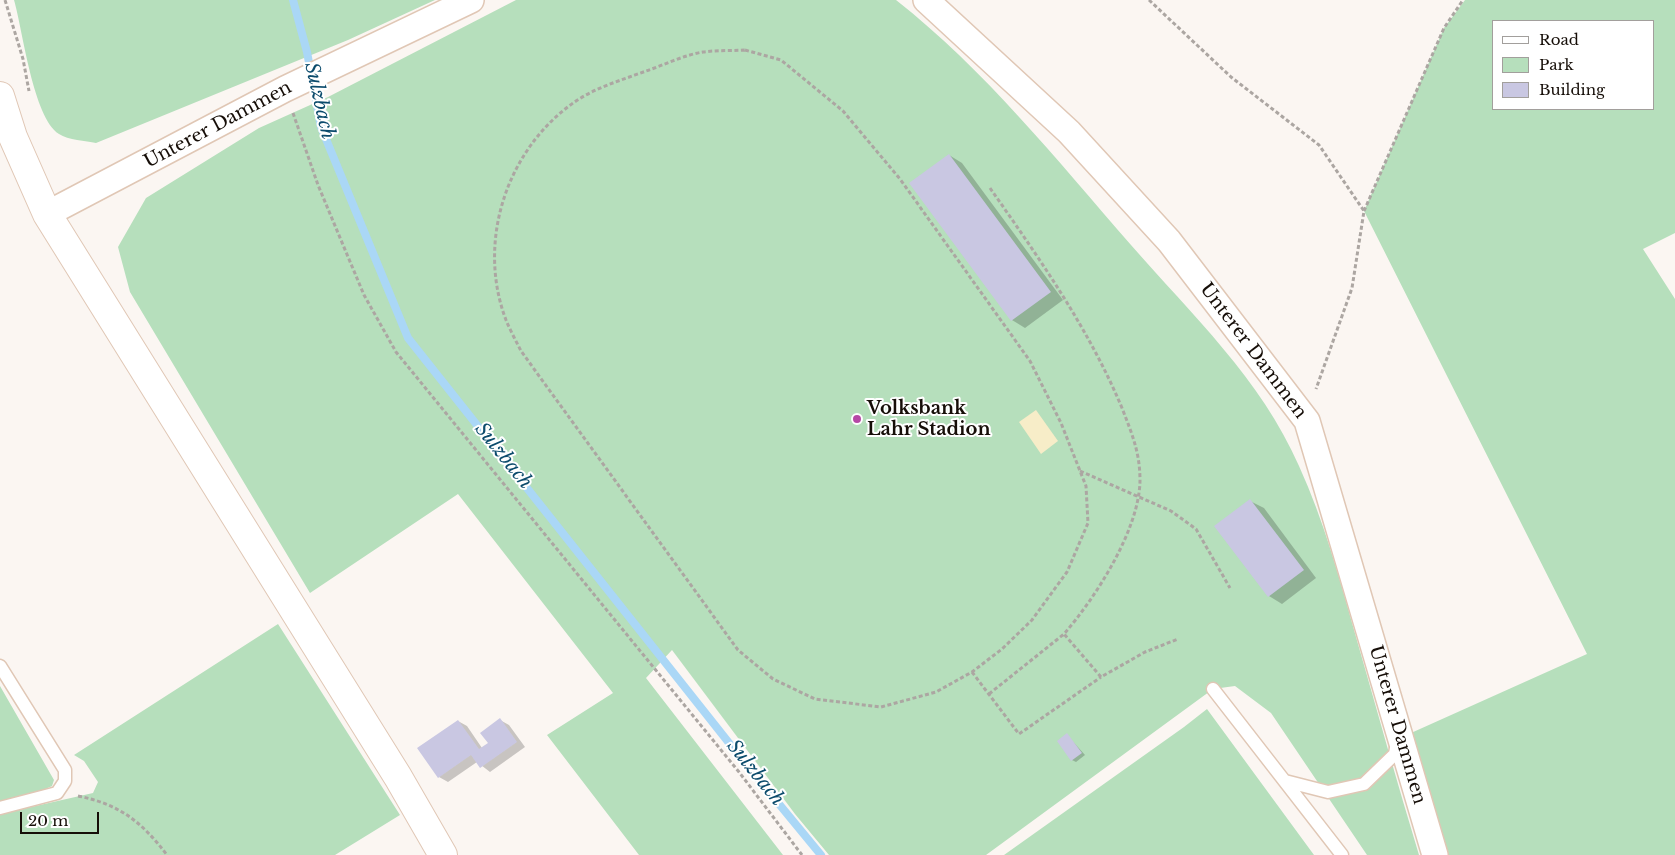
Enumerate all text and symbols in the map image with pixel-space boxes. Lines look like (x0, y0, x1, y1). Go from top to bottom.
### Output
legend (1492, 20, 1655, 110)
text: Road (1539, 30, 1579, 49)
text: Park (1539, 55, 1574, 74)
water label: Sulzbach (299, 60, 339, 142)
street label: Unterer Dammen (141, 77, 295, 173)
text: Building (1539, 80, 1605, 99)
street label: Unterer Dammen (1195, 279, 1311, 423)
place label: Volksbank Lahr Stadion (867, 398, 991, 440)
marker: Volksbank Lahr Stadion (851, 413, 863, 425)
water label: Sulzbach (469, 418, 537, 494)
street label: Unterer Dammen (1364, 643, 1430, 807)
water label: Sulzbach (721, 735, 789, 811)
scale bar (22, 802, 101, 834)
text: 20 m (28, 811, 68, 830)

